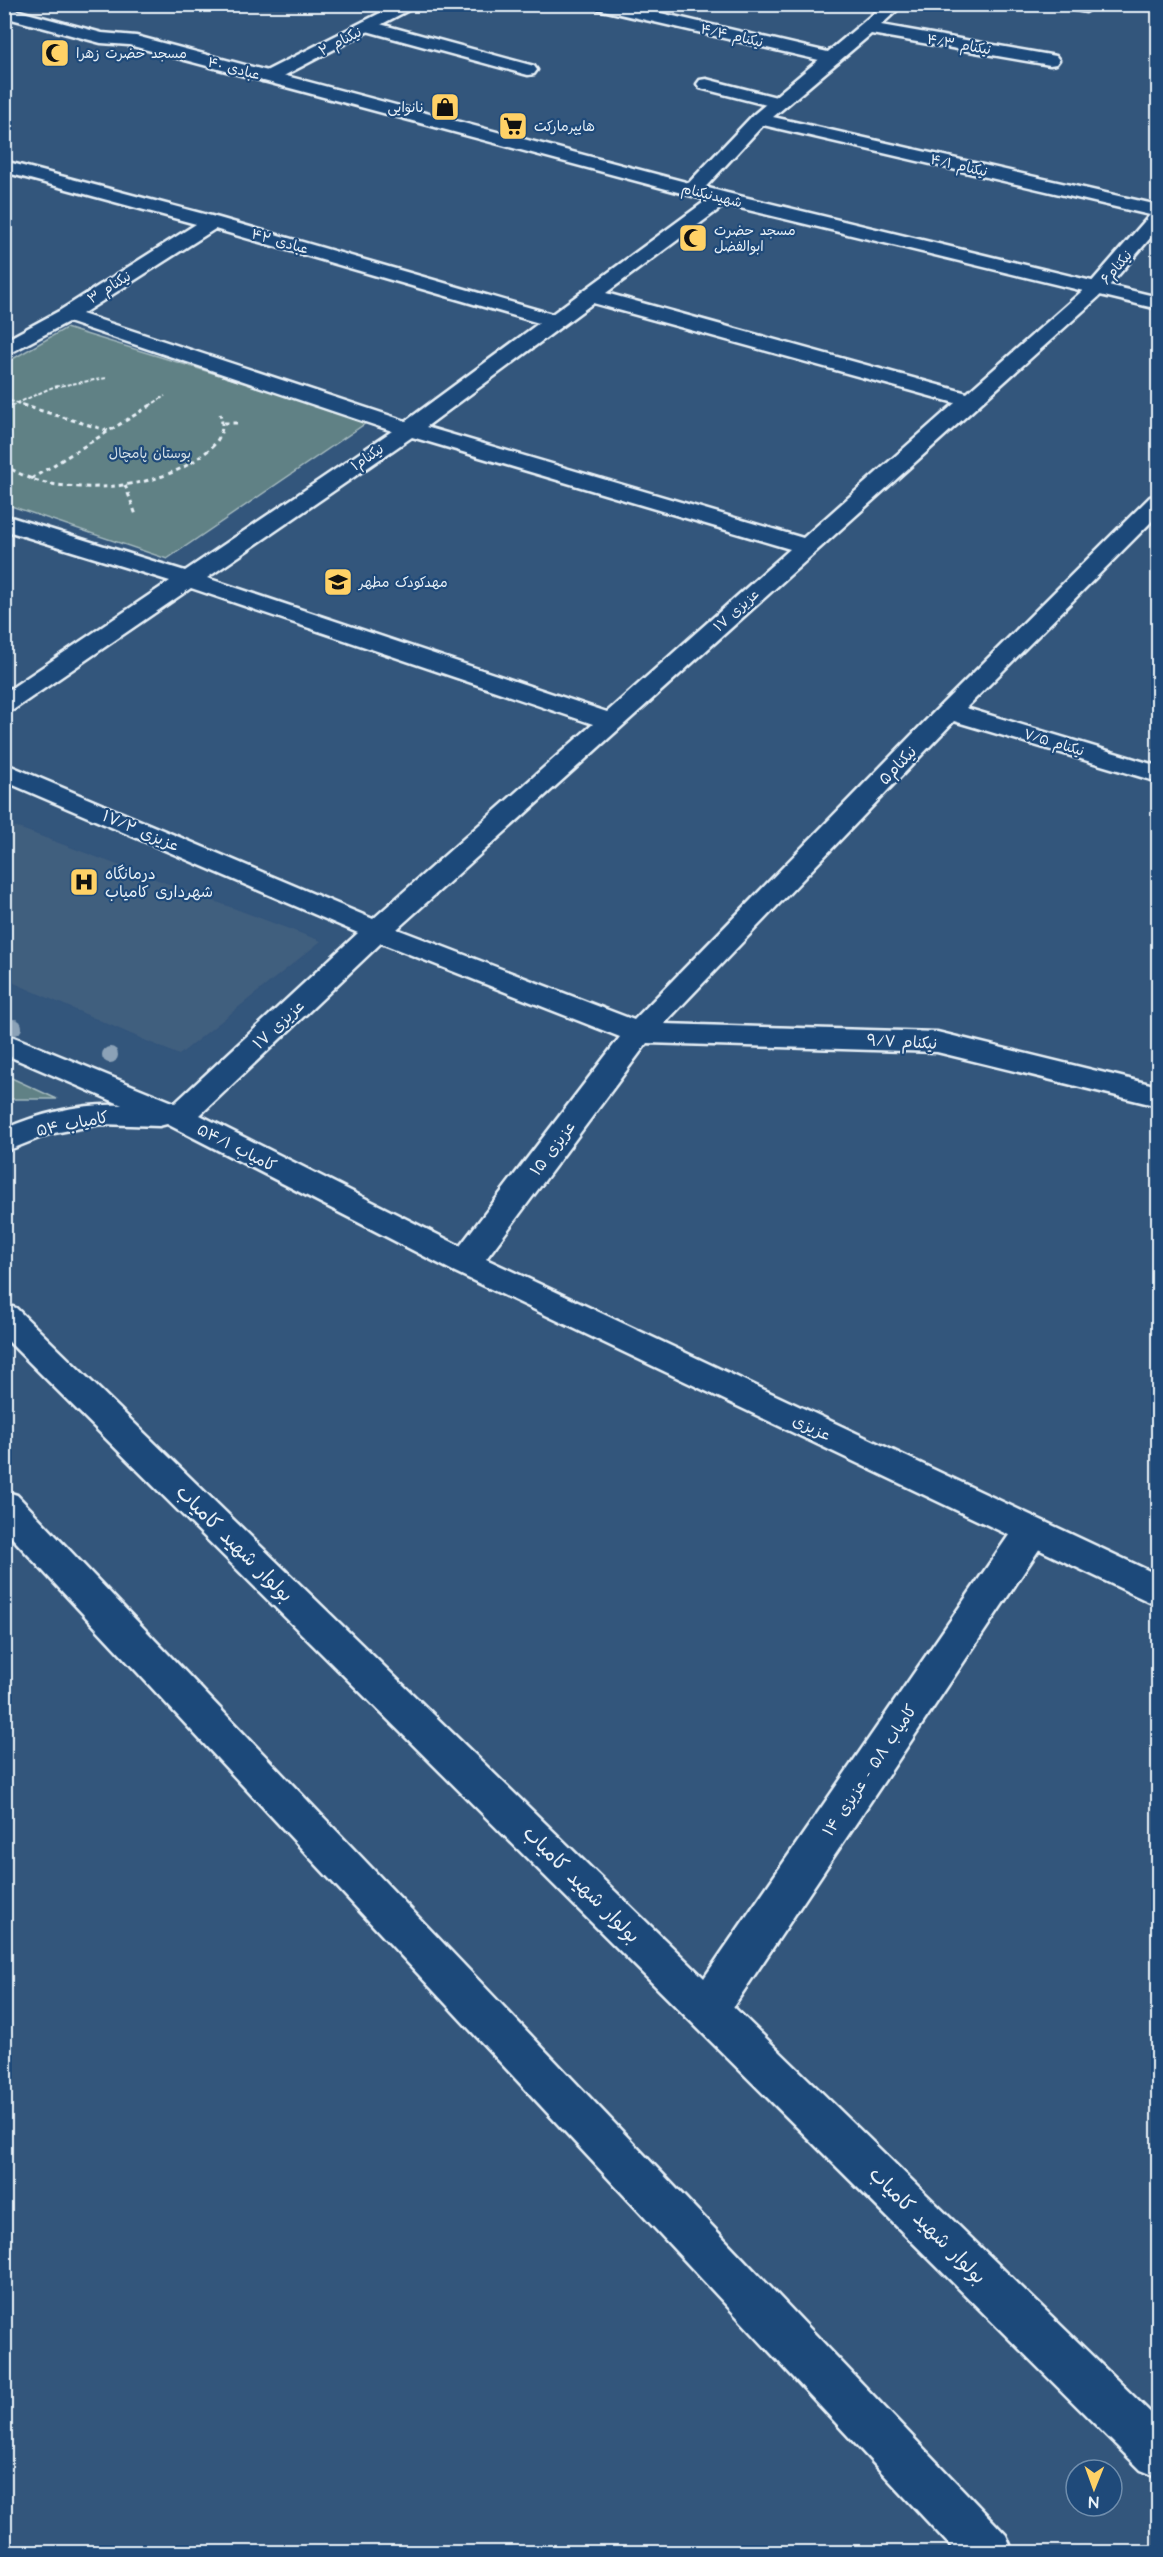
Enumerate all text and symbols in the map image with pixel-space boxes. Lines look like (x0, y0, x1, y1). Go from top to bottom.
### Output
street label: نیکنام ۴/۴ (698, 19, 765, 53)
street label: نیکنام ۲ (315, 23, 365, 61)
street label: نیکنام ۴/۳ (925, 30, 992, 60)
mosque icon: مسجد حضرت زهرا (39, 37, 71, 69)
place label: مسجد حضرت زهرا (76, 44, 187, 64)
street label: عبادی ۴۰ (205, 52, 262, 86)
shop icon: نانوایی (429, 91, 461, 123)
place label: نانوایی (388, 98, 424, 118)
supermarket icon: هایپرمارکت (497, 110, 529, 142)
place label: هایپرمارکت (534, 117, 595, 137)
street label: نیکنام ۴/۱ (928, 150, 989, 182)
street label: شهیدنیکنام (679, 179, 744, 213)
place label: مسجد حضرت ابوالفضل (714, 221, 796, 257)
mosque icon: مسجد حضرت ابوالفضل (677, 222, 709, 254)
street label: عبادی ۴۲ (249, 224, 311, 260)
street label: نیکنام۶ (1096, 246, 1137, 289)
street label: نیکنام ۳ (84, 267, 135, 309)
street label: نیکنام۱ (347, 439, 388, 476)
park label: بوستان پامچال (109, 444, 191, 464)
school or university icon: مهدکودک مطهر (322, 566, 354, 598)
place label: مهدکودک مطهر (358, 573, 448, 593)
street label: عزیزی ۱۷ (709, 585, 764, 637)
street label: نیکنام ۷/۵ (1021, 724, 1086, 762)
street label: نیکنام۵ (874, 741, 922, 791)
street label: عزیزی ۱۷/۲ (99, 805, 182, 857)
place label: درمانگاه شهرداری کامیاب (105, 863, 213, 903)
hospital icon: درمانگاه شهرداری کامیاب (68, 866, 100, 898)
street label: عزیزی ۱۷ (248, 995, 309, 1054)
street label: نیکنام ۹/۷ (866, 1029, 938, 1056)
street label: کامیاب ۵۴ (34, 1106, 110, 1142)
street label: عزیزی ۱۵ (525, 1117, 581, 1180)
street label: کامیاب ۵۴/۱ (193, 1118, 280, 1177)
street label: عزیزی (789, 1410, 834, 1446)
street label: بولوار شهید کامیاب (169, 1479, 299, 1609)
street label: کامیاب ۵۸ - عزیزی ۱۴ (818, 1700, 922, 1841)
street label: بولوار شهید کامیاب (516, 1820, 646, 1950)
street label: بولوار شهید کامیاب (862, 2161, 992, 2291)
north arrow (1064, 2458, 1124, 2518)
text: N (1089, 2491, 1099, 2513)

